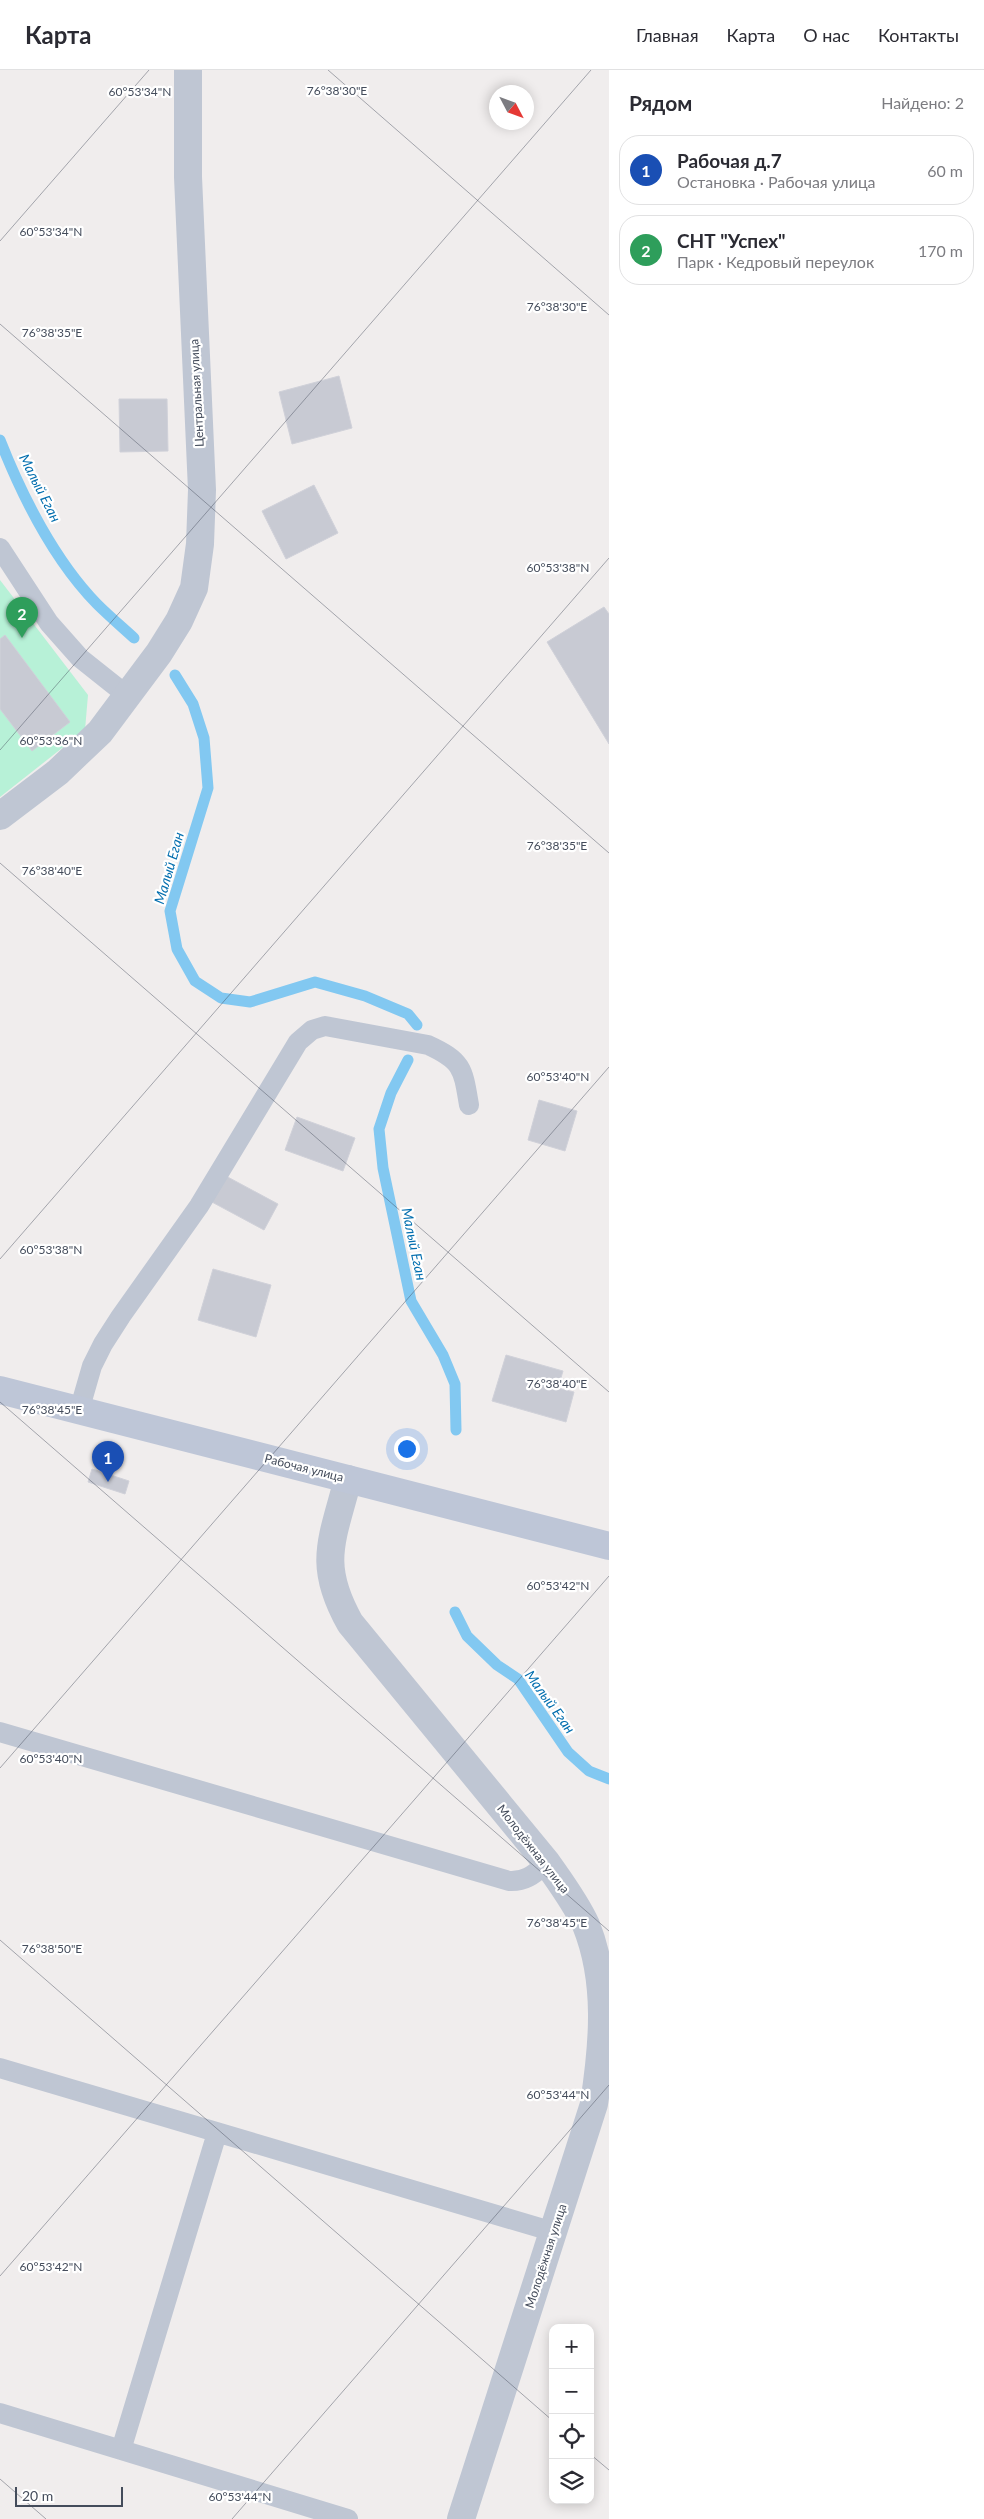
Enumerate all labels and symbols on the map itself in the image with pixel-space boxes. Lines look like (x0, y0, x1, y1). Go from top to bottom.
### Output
text: 76°38'30"E (307, 83, 367, 98)
text: 60°53'34"N (109, 84, 171, 99)
north arrow (489, 85, 534, 130)
text: 60°53'34"N (20, 224, 82, 239)
text: 76°38'30"E (527, 299, 587, 314)
text: 76°38'35"E (22, 325, 82, 340)
street label: Центральная улица (186, 339, 207, 447)
water label: Малый Еган (16, 451, 65, 525)
text: 60°53'38"N (527, 560, 589, 575)
pin: 2 (6, 597, 38, 638)
text: 60°53'36"N (20, 733, 82, 748)
water label: Малый Еган (150, 830, 187, 906)
text: 76°38'35"E (527, 838, 587, 853)
text: 76°38'40"E (22, 863, 82, 878)
text: 60°53'40"N (527, 1069, 589, 1084)
water label: Малый Еган (398, 1206, 430, 1282)
text: 60°53'38"N (20, 1242, 82, 1257)
text: 76°38'40"E (527, 1376, 587, 1391)
text: 76°38'45"E (22, 1402, 82, 1417)
your location (394, 1436, 420, 1462)
pin: 1 (92, 1441, 124, 1482)
street label: Рабочая улица (263, 1450, 345, 1485)
text: 60°53'42"N (527, 1578, 589, 1593)
water label: Малый Еган (522, 1667, 579, 1737)
text: 60°53'40"N (20, 1751, 82, 1766)
street label: Молодёжная улица (494, 1801, 573, 1896)
text: 76°38'45"E (527, 1915, 587, 1930)
text: 76°38'50"E (22, 1941, 82, 1956)
text: 60°53'44"N (527, 2087, 589, 2102)
street label: Молодёжная улица (522, 2202, 569, 2310)
text: 60°53'42"N (20, 2259, 82, 2274)
scale bar (15, 2484, 122, 2507)
text: 60°53'44"N (209, 2489, 271, 2504)

